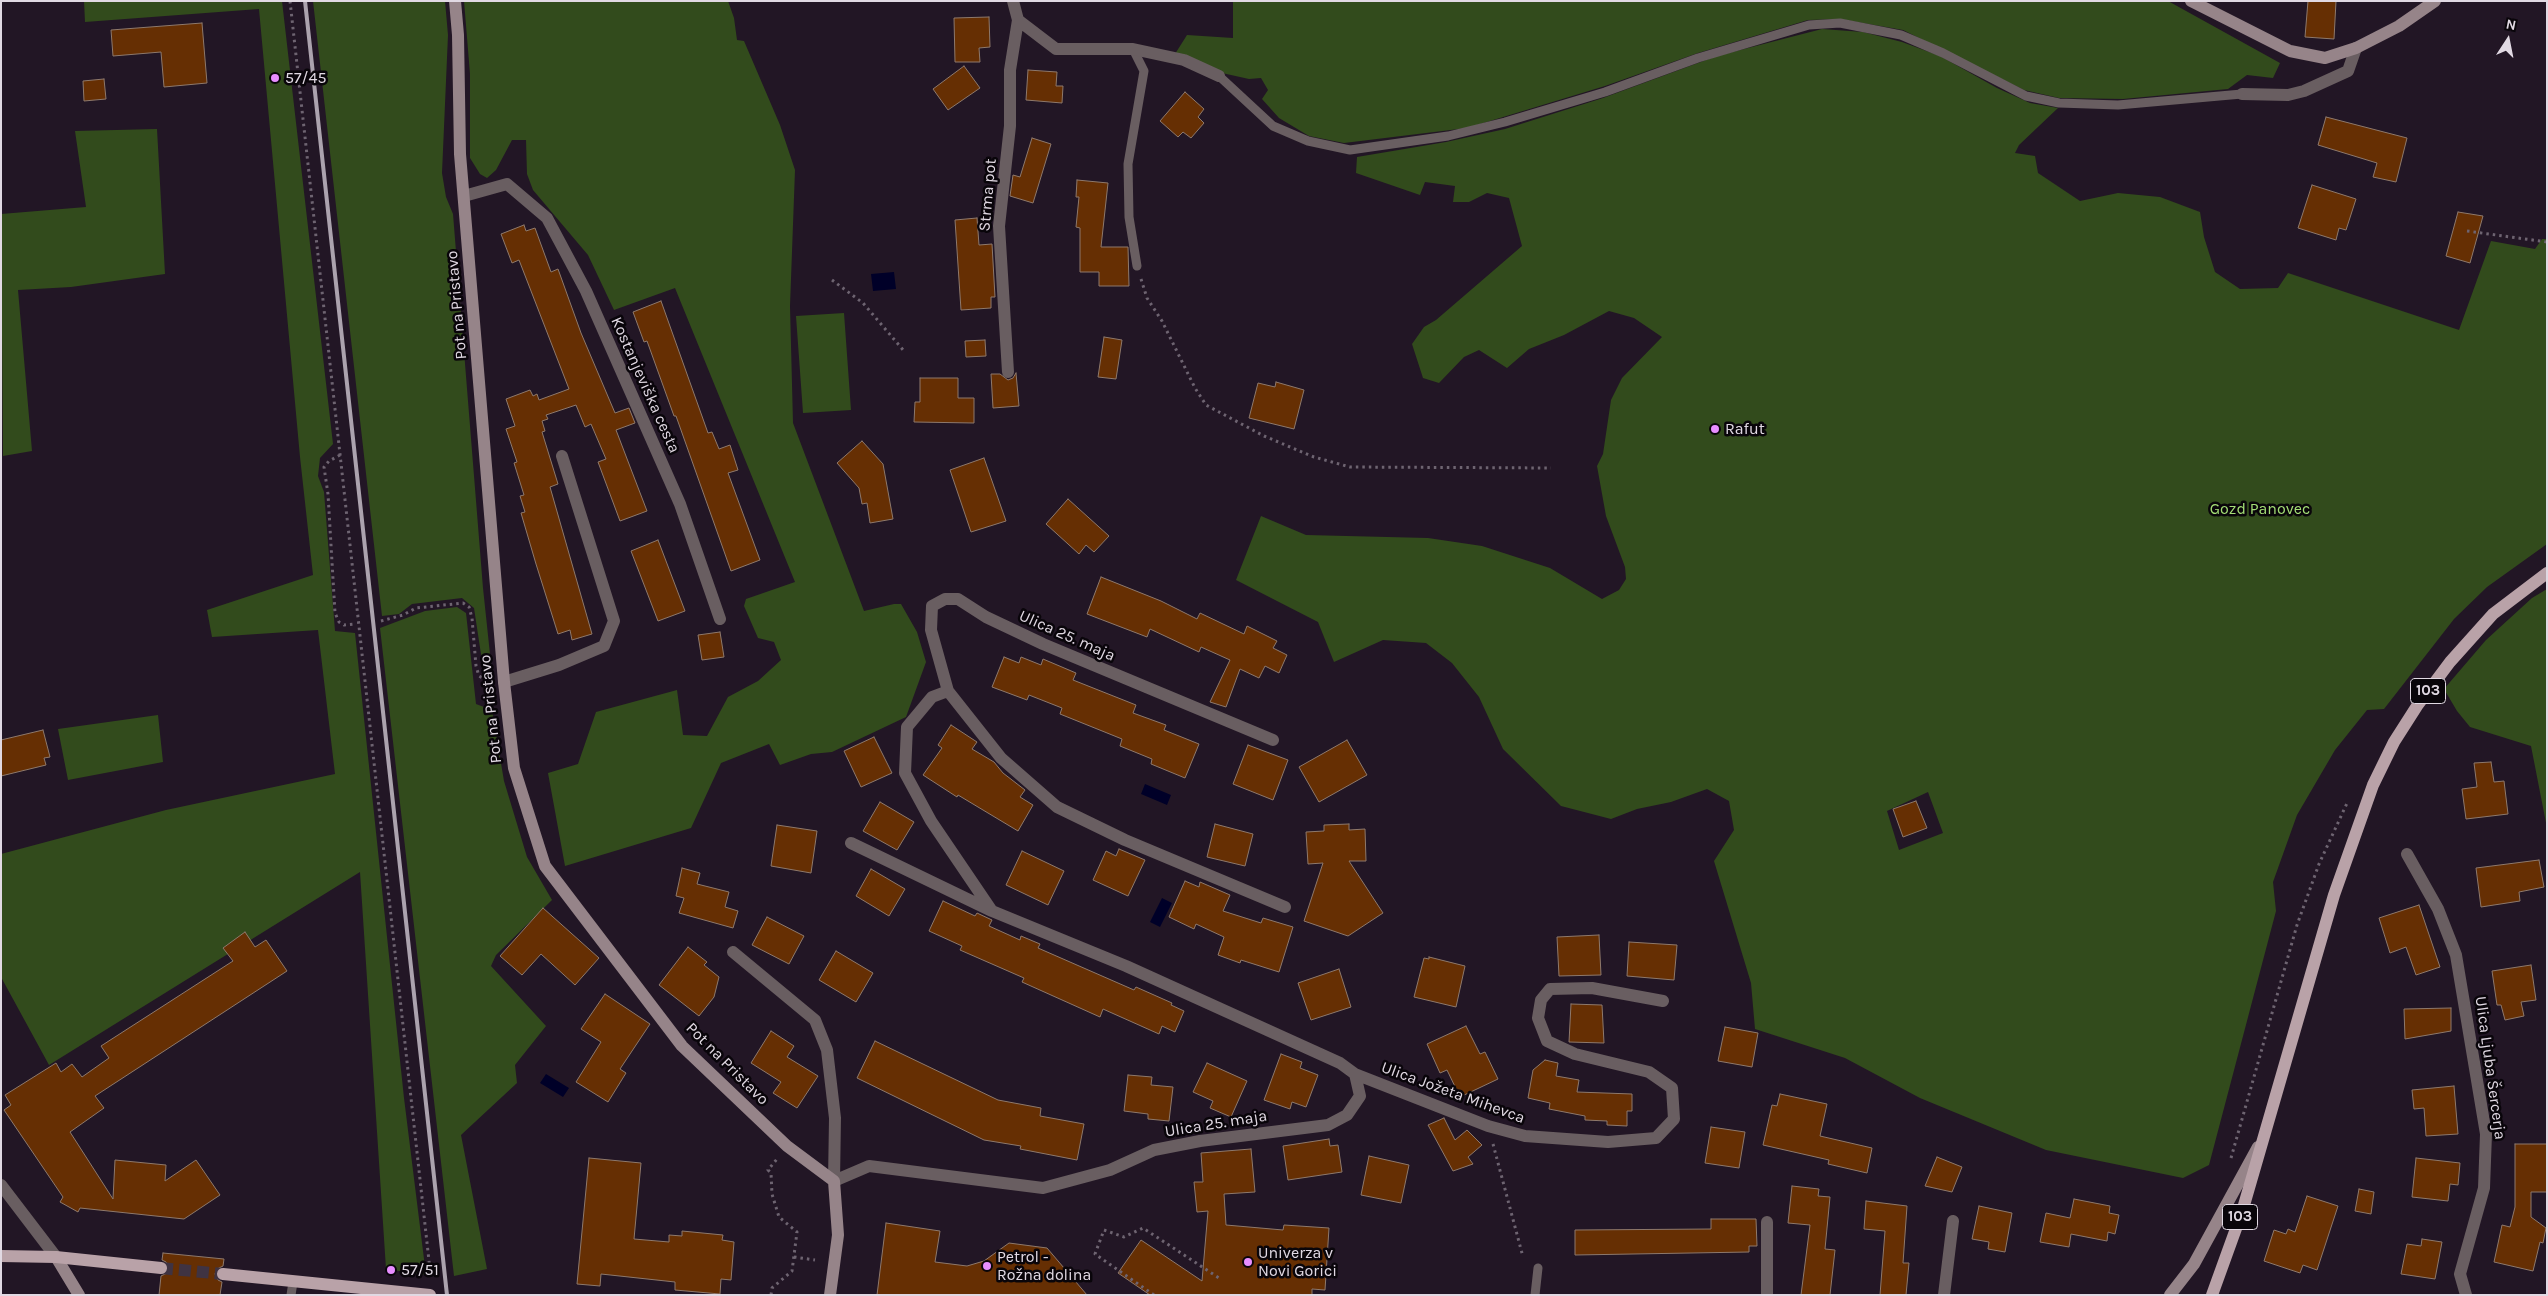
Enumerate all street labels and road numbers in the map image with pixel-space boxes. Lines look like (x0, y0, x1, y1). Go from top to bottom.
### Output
street label: Strma pot (975, 158, 1001, 232)
street label: Pot na Pristavo (443, 250, 471, 360)
street label: Kostanjeviška cesta (606, 314, 684, 456)
street label: Ulica 25. maja (1016, 606, 1118, 666)
street label: Pot na Pristavo (476, 654, 506, 764)
road number: 103 (2410, 678, 2446, 704)
street label: Ulica Ljuba Šercerja (2470, 995, 2510, 1141)
street label: Pot na Pristavo (682, 1019, 772, 1109)
street label: Ulica Jožeta Mihevca (1379, 1058, 1527, 1128)
street label: Ulica 25. maja (1164, 1106, 1268, 1142)
road number: 103 (2222, 1204, 2258, 1230)

